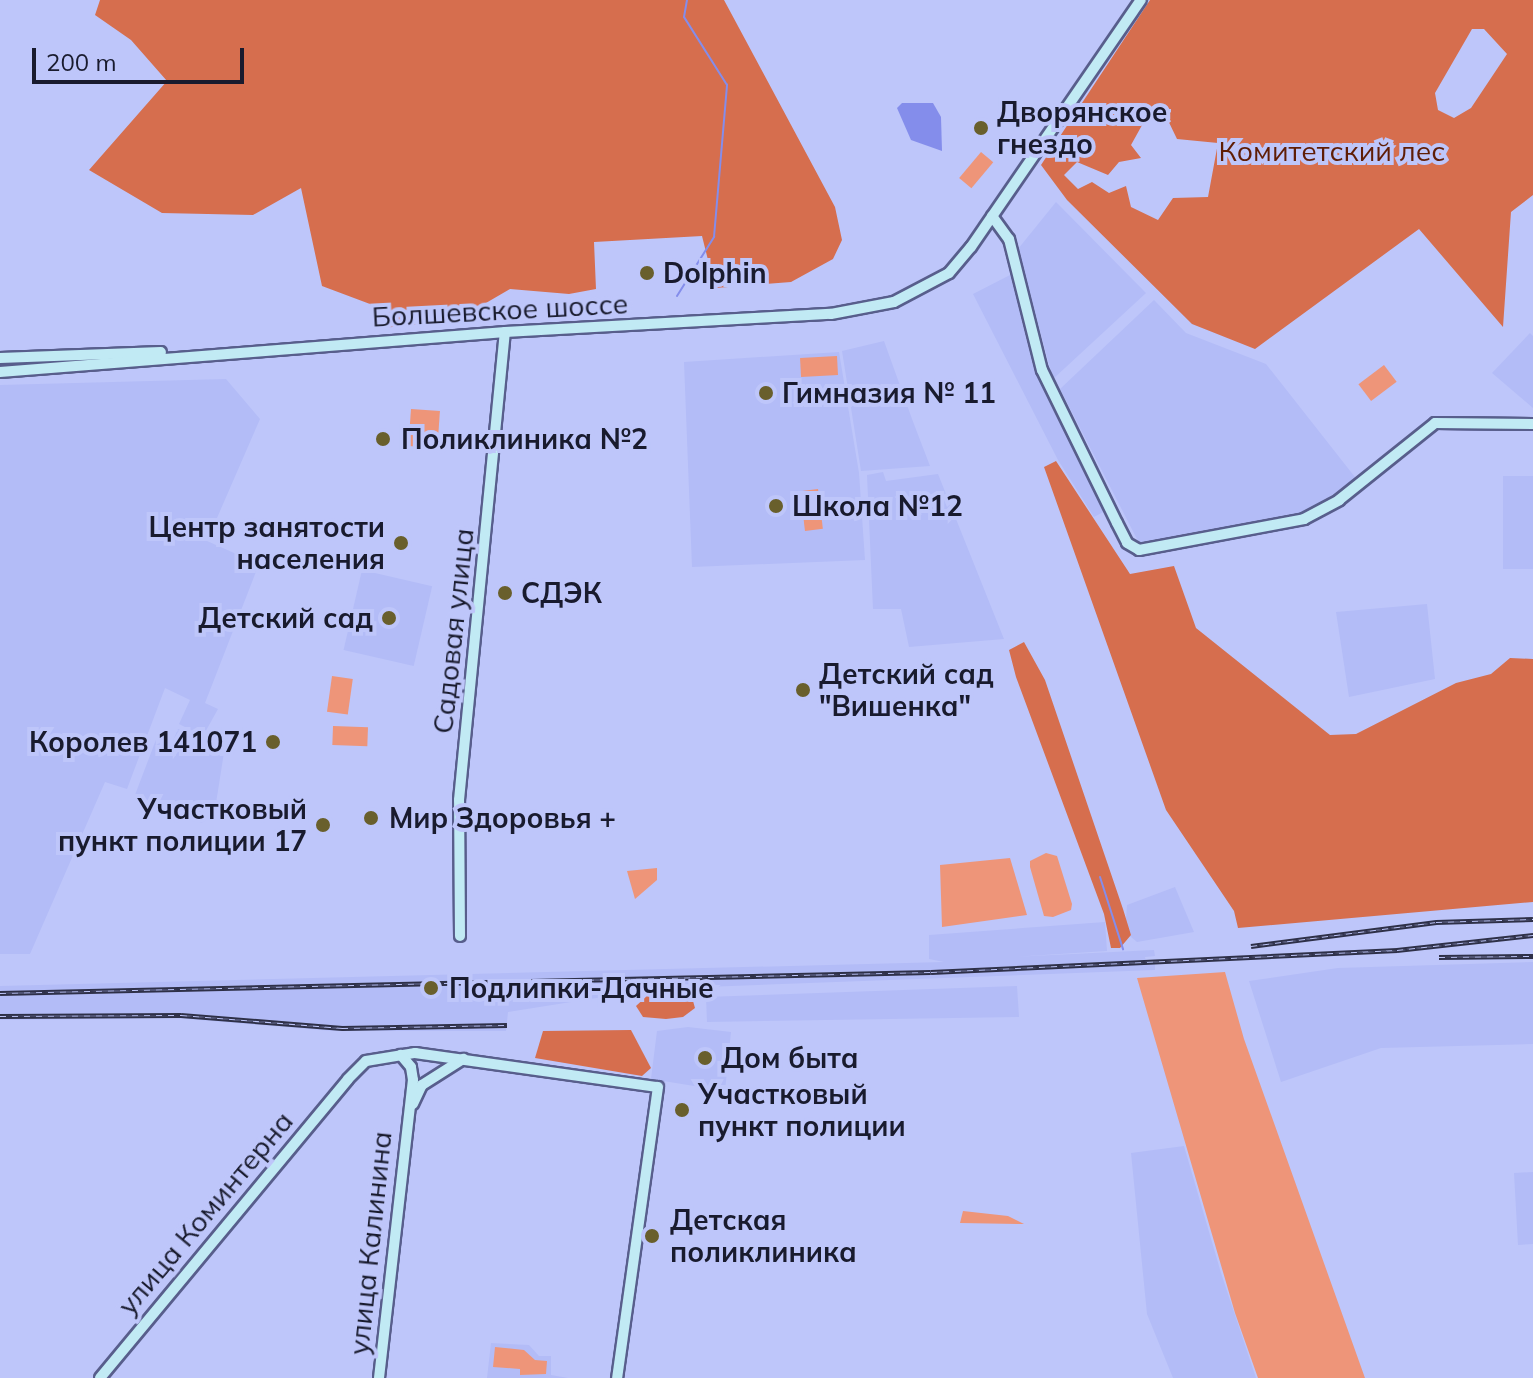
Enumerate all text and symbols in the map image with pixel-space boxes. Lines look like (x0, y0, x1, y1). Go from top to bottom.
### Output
scale bar (36, 32, 248, 82)
text: 200 m (46, 47, 117, 77)
place label: Дворянское гнездо (997, 95, 1167, 161)
marker: Дворянское гнездо (972, 119, 990, 137)
park label: Комитетский лес (1219, 134, 1445, 168)
place label: Dolphin (663, 256, 767, 290)
marker: Dolphin (638, 264, 656, 282)
street label: Болшевское шоссе (371, 287, 629, 333)
place label: Гимназия № 11 (782, 376, 996, 410)
marker: Гимназия № 11 (757, 384, 775, 402)
place label: Поликлиника №2 (401, 422, 648, 456)
marker: Поликлиника №2 (372, 428, 394, 450)
place label: Школа №12 (792, 489, 963, 523)
marker: Школа №12 (767, 497, 785, 515)
place label: Центр занятости населения (148, 510, 385, 576)
street label: Садовая улица (426, 527, 480, 735)
marker: Центр занятости населения (392, 534, 410, 552)
place label: СДЭК (521, 576, 602, 610)
marker: СДЭК (496, 584, 514, 602)
place label: Детский сад (198, 601, 373, 635)
marker: Детский сад (380, 609, 398, 627)
place label: Детский сад "Вишенка" (819, 657, 994, 723)
marker: Детский сад "Вишенка" (794, 681, 812, 699)
place label: Королев 141071 (29, 725, 257, 759)
marker: Королев 141071 (264, 733, 282, 751)
place label: Участковый пункт полиции 17 (58, 792, 307, 858)
place label: Мир Здоровья + (389, 801, 616, 835)
marker: Мир Здоровья + (360, 807, 382, 829)
marker: Участковый пункт полиции 17 (314, 816, 332, 834)
place label: Подлипки-Дачные (449, 971, 714, 1005)
marker: Подлипки-Дачные (420, 977, 442, 999)
place label: Дом быта (721, 1041, 859, 1075)
marker: Дом быта (696, 1049, 714, 1067)
place label: Участковый пункт полиции (698, 1077, 906, 1143)
marker: Участковый пункт полиции (673, 1101, 691, 1119)
street label: улица Коминтерна (110, 1105, 300, 1321)
street label: улица Калинина (342, 1130, 398, 1356)
place label: Детская поликлиника (670, 1203, 857, 1269)
marker: Детская поликлиника (641, 1225, 663, 1247)

